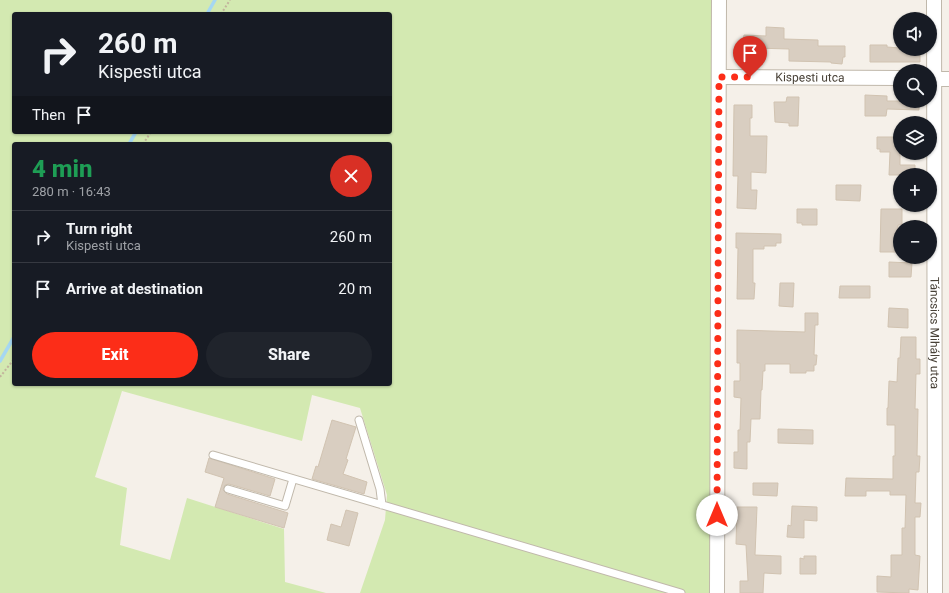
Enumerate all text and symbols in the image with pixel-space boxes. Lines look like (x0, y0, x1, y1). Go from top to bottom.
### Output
map controls (893, 12, 937, 264)
button: sound (893, 12, 937, 56)
text: 260 m (98, 27, 177, 60)
icon: right (32, 28, 84, 80)
pin (733, 36, 767, 77)
icon: arrive (739, 42, 761, 64)
text: Kispesti utca (98, 61, 202, 82)
button: search (893, 64, 937, 108)
street label: Kispesti utca (775, 70, 845, 85)
icon: arrive (73, 104, 95, 126)
text: Then (32, 106, 65, 124)
button: layers (893, 116, 937, 160)
text: 4 min (32, 155, 93, 183)
button: close (330, 155, 372, 197)
button: + (893, 168, 937, 212)
text: 280 m · 16:43 (32, 184, 111, 199)
text: Turn right (66, 220, 132, 238)
button: − (893, 220, 937, 264)
icon: right (32, 226, 54, 248)
text: 260 m (330, 228, 372, 246)
text: Kispesti utca (66, 238, 141, 253)
street label: Táncsics Mihály utca (927, 277, 942, 389)
icon: arrive (32, 278, 54, 300)
text: Arrive at destination (66, 280, 203, 298)
text: 20 m (338, 280, 372, 298)
button: Exit (32, 332, 198, 378)
button: Share (206, 332, 372, 378)
position arrow (696, 494, 738, 536)

